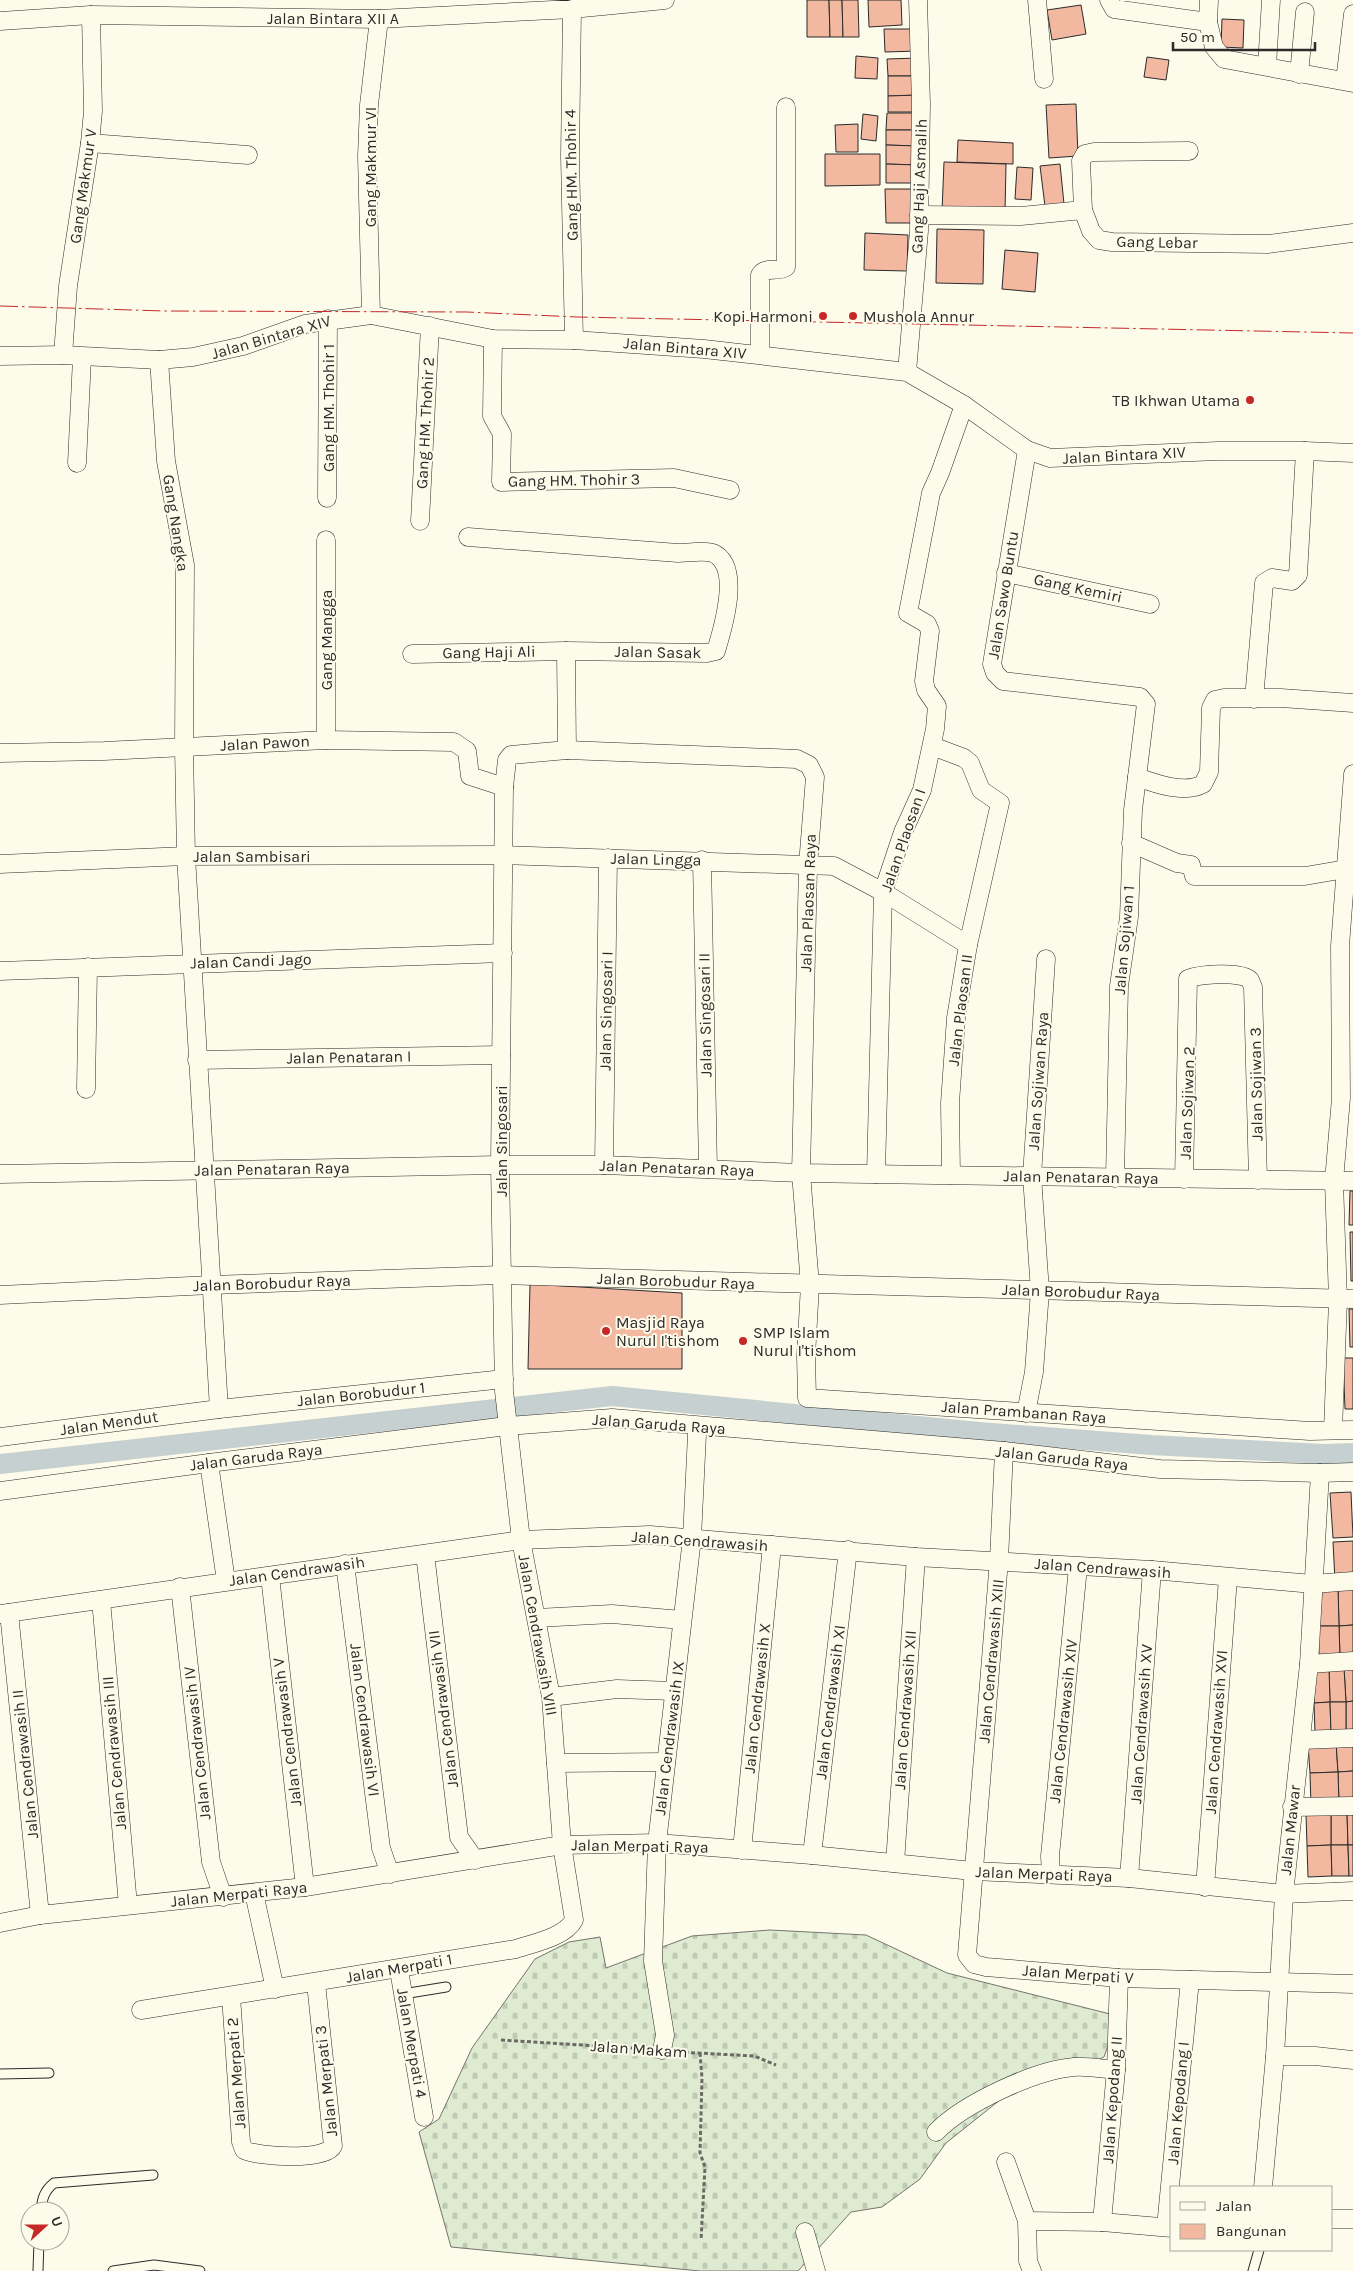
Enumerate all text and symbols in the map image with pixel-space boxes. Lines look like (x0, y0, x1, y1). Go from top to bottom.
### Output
street label: Jalan Bintara XII A (267, 9, 399, 28)
scale bar (1173, 20, 1316, 52)
text: 50 m (1180, 28, 1215, 46)
street label: Gang Makmur VI (361, 107, 380, 227)
street label: Gang HM. Thohir 4 (560, 109, 582, 241)
street label: Gang Haji Asmalih (907, 118, 931, 254)
street label: Gang Makmur V (66, 127, 100, 245)
street label: Gang Lebar (1116, 232, 1198, 252)
place label: Kopi Harmoni (713, 307, 813, 326)
place label: Mushola Annur (863, 307, 974, 326)
marker: Kopi Harmoni (817, 310, 829, 322)
marker: Mushola Annur (847, 310, 859, 322)
street label: Jalan Bintara XIV (209, 311, 333, 363)
street label: Jalan Bintara XIV (623, 333, 747, 363)
street label: Gang HM. Thohir 1 (319, 344, 338, 472)
street label: Gang HM. Thohir 2 (412, 356, 438, 490)
place label: TB Ikhwan Utama (1112, 391, 1240, 410)
marker: TB Ikhwan Utama (1244, 394, 1256, 406)
street label: Jalan Bintara XIV (1062, 442, 1186, 468)
street label: Gang HM. Thohir 3 (508, 469, 640, 491)
street label: Gang Nangka (159, 473, 193, 573)
street label: Jalan Sawo Buntu (983, 529, 1023, 661)
street label: Gang Kemiri (1032, 569, 1124, 607)
street label: Gang Mangga (317, 590, 336, 690)
street label: Gang Haji Ali (442, 642, 536, 662)
street label: Jalan Sasak (614, 642, 702, 662)
street label: Jalan Pawon (220, 731, 310, 755)
street label: Jalan Plaosan I (876, 786, 930, 894)
street label: Jalan Plaosan Raya (796, 833, 820, 973)
street label: Jalan Sambisari (193, 847, 311, 866)
street label: Jalan Lingga (610, 849, 702, 869)
street label: Jalan Sojiwan 1 (1110, 885, 1138, 995)
street label: Jalan Candi Jago (190, 949, 312, 973)
street label: Jalan Singosari I (595, 951, 617, 1071)
street label: Jalan Singosari II (694, 953, 716, 1077)
street label: Jalan Plaosan II (944, 953, 976, 1067)
street label: Jalan Sojiwan Raya (1024, 1011, 1052, 1151)
street label: Jalan Sojiwan 3 (1246, 1027, 1266, 1141)
street label: Jalan Penataran I (286, 1046, 412, 1068)
street label: Jalan Sojiwan 2 (1176, 1046, 1198, 1160)
street label: Jalan Singosari (492, 1085, 511, 1197)
street label: Jalan Penataran Raya (599, 1156, 755, 1180)
street label: Jalan Penataran Raya (194, 1158, 350, 1180)
street label: Jalan Penataran Raya (1003, 1166, 1159, 1188)
street label: Jalan Borobudur Raya (597, 1269, 755, 1293)
street label: Jalan Borobudur Raya (193, 1271, 351, 1295)
street label: Jalan Borobudur Raya (1002, 1280, 1160, 1304)
place label: Masjid Raya Nurul I'tishom (616, 1313, 720, 1350)
place label: SMP Islam Nurul I'tishom (753, 1323, 857, 1360)
marker: Masjid Raya Nurul I'tishom (600, 1325, 612, 1337)
marker: SMP Islam Nurul I'tishom (737, 1335, 749, 1347)
street label: Jalan Borobudur 1 (296, 1378, 426, 1410)
street label: Jalan Prambanan Raya (941, 1397, 1107, 1427)
street label: Jalan Mendut (59, 1407, 159, 1439)
street label: Jalan Garuda Raya (592, 1410, 726, 1438)
street label: Jalan Garuda Raya (189, 1439, 323, 1475)
street label: Jalan Garuda Raya (995, 1442, 1129, 1474)
street label: Jalan Cendrawasih (631, 1527, 769, 1555)
street label: Jalan Cendrawasih (228, 1552, 366, 1590)
street label: Jalan Cendrawasih VIII (514, 1553, 562, 1717)
street label: Jalan Cendrawasih (1034, 1554, 1172, 1582)
street label: Jalan Cendrawasih XIII (974, 1578, 1008, 1744)
street label: Jalan Cendrawasih X (740, 1622, 774, 1774)
street label: Jalan Cendrawasih XI (811, 1624, 849, 1780)
street label: Jalan Cendrawasih VII (424, 1629, 462, 1789)
street label: Jalan Cendrawasih XII (890, 1630, 920, 1790)
street label: Jalan Cendrawasih XIV (1045, 1638, 1081, 1804)
street label: Jalan Cendrawasih VI (346, 1642, 384, 1798)
street label: Jalan Cendrawasih XV (1126, 1644, 1156, 1804)
street label: Jalan Cendrawasih XVI (1201, 1649, 1231, 1815)
street label: Jalan Cendrawasih V (268, 1657, 306, 1807)
street label: Jalan Cendrawasih IX (650, 1660, 688, 1816)
street label: Jalan Cendrawasih IV (179, 1665, 215, 1821)
street label: Jalan Cendrawasih III (98, 1675, 130, 1831)
street label: Jalan Cendrawasih II (8, 1689, 42, 1839)
street label: Jalan Mawar (1276, 1784, 1304, 1876)
street label: Jalan Merpati Raya (571, 1835, 709, 1857)
street label: Jalan Merpati Raya (975, 1862, 1113, 1886)
street label: Jalan Merpati Raya (170, 1877, 308, 1911)
street label: Jalan Merpati 1 (344, 1949, 454, 1987)
street label: Jalan Merpati V (1022, 1961, 1134, 1987)
street label: Jalan Merpati 4 (393, 1987, 431, 2099)
street label: Jalan Merpati 2 (223, 2017, 249, 2129)
street label: Jalan Merpati 3 (311, 2024, 341, 2138)
street label: Jalan Makam (590, 2036, 688, 2062)
street label: Jalan Kepodang II (1098, 2036, 1126, 2164)
street label: Jalan Kepodang I (1163, 2041, 1193, 2165)
legend (1170, 2186, 1333, 2251)
text: Jalan (1216, 2197, 1252, 2215)
north arrow (20, 2201, 70, 2251)
text: U (47, 2214, 66, 2229)
text: Bangunan (1216, 2222, 1287, 2240)

